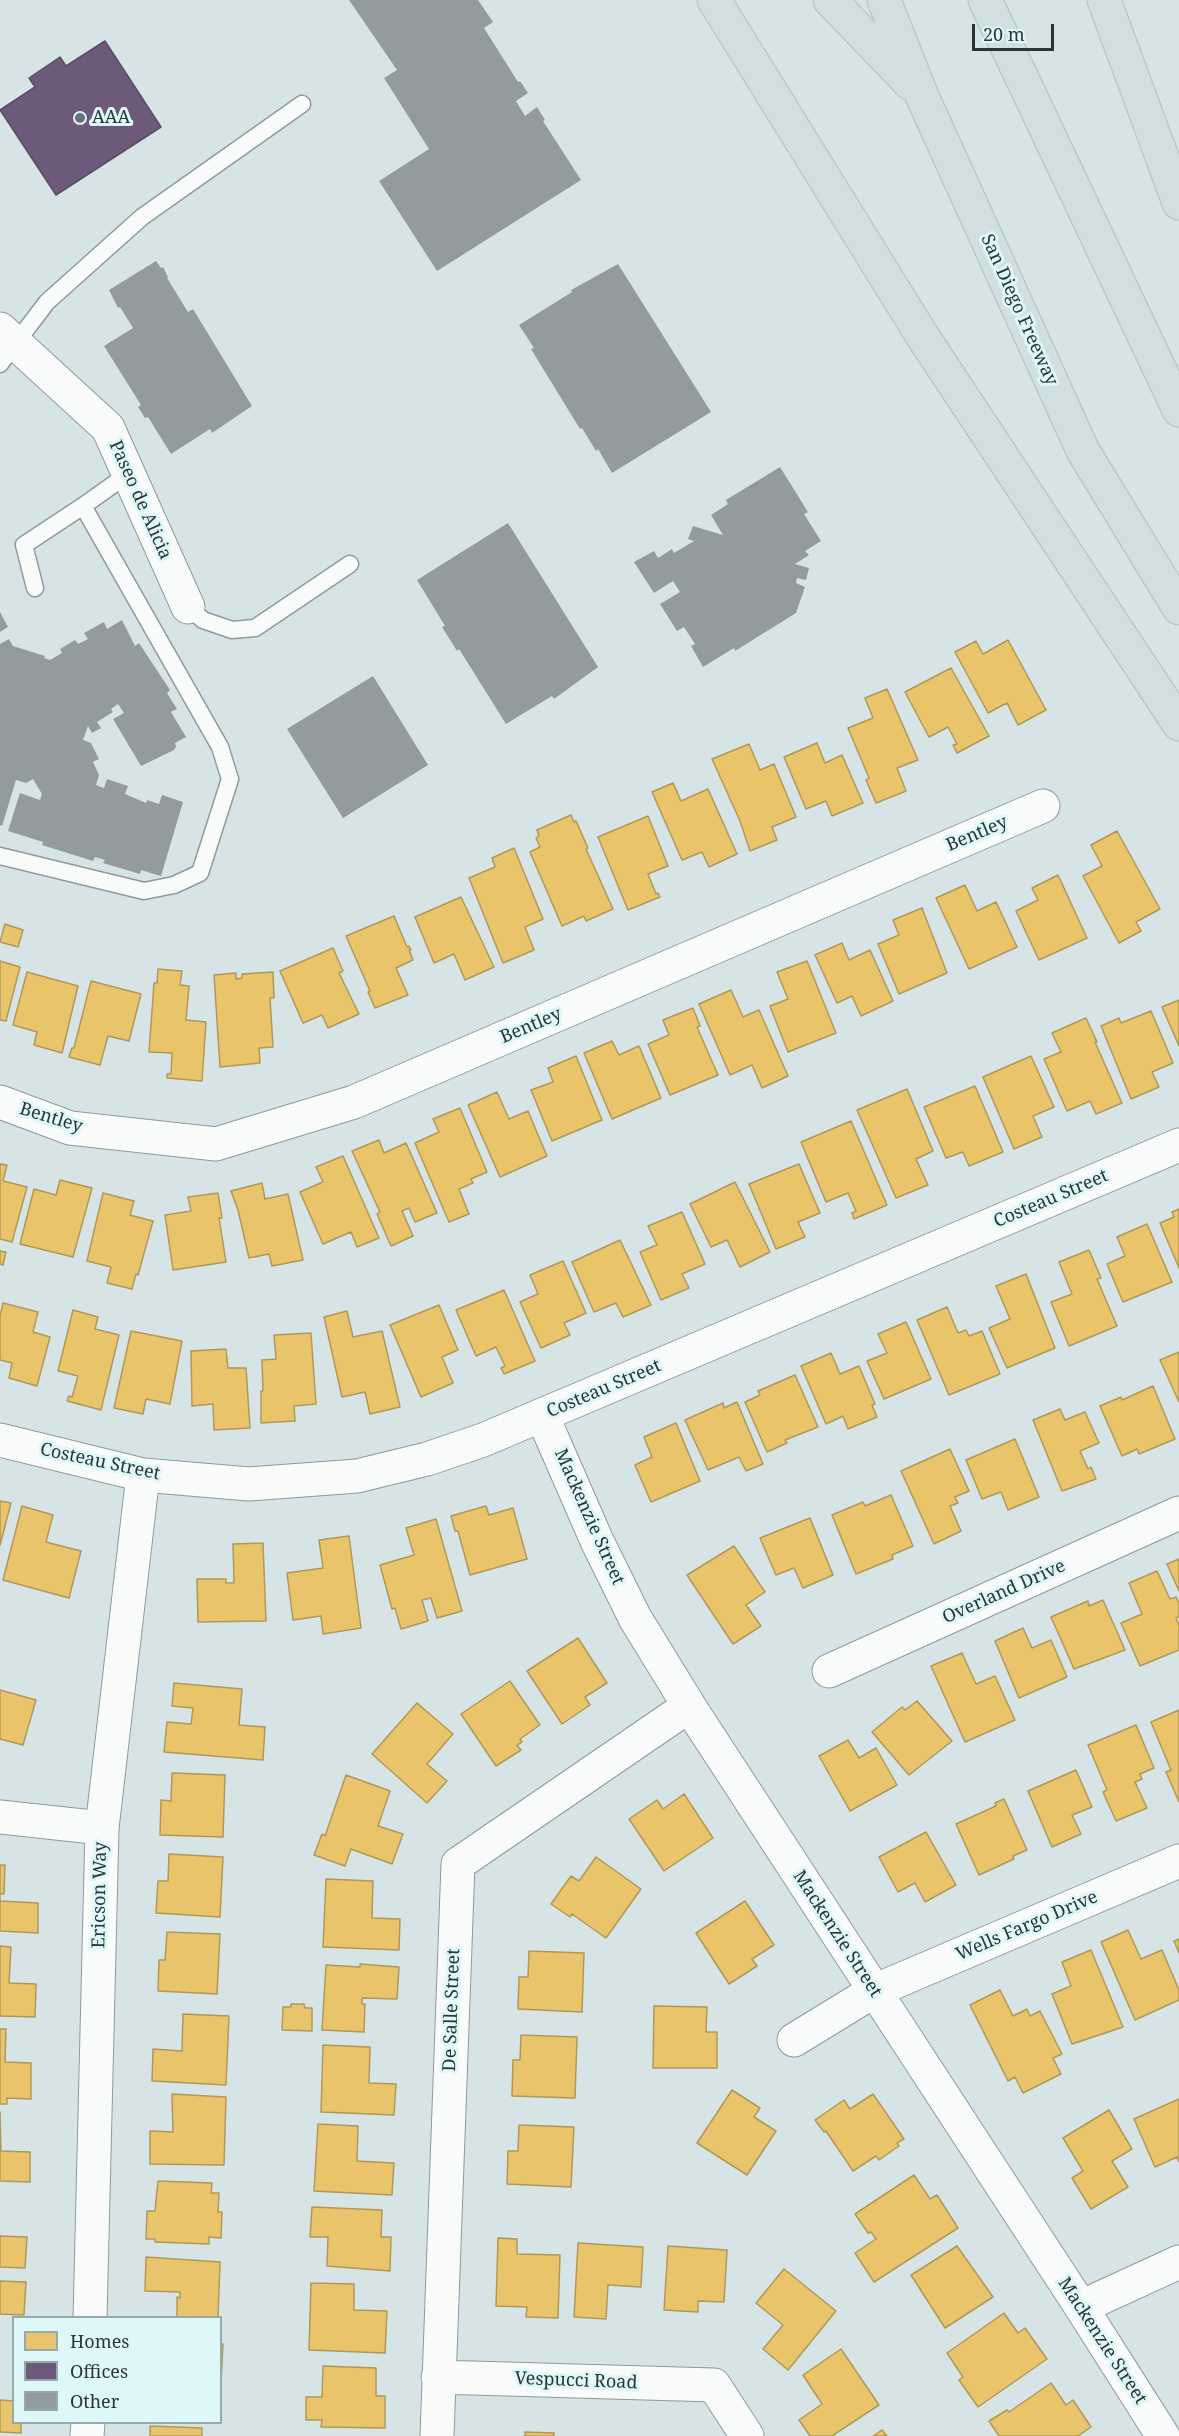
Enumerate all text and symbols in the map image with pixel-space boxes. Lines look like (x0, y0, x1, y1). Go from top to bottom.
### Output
scale bar (975, 12, 1058, 50)
text: 20 m (983, 22, 1025, 46)
place label: AAA (92, 107, 130, 129)
marker: AAA (73, 111, 87, 125)
street label: San Diego Freeway (976, 231, 1062, 389)
street label: Paseo de Alicia (104, 437, 176, 563)
street label: Bentley (943, 811, 1011, 857)
street label: Bentley (497, 1003, 565, 1049)
street label: Bentley (17, 1098, 85, 1138)
street label: Costeau Street (991, 1165, 1111, 1233)
street label: Costeau Street (544, 1355, 664, 1423)
street label: Costeau Street (38, 1439, 162, 1485)
street label: Mackenzie Street (549, 1446, 629, 1588)
street label: Overland Drive (939, 1555, 1069, 1629)
street label: Ericson Way (88, 1842, 112, 1948)
street label: Mackenzie Street (788, 1867, 886, 2001)
street label: Wells Fargo Drive (953, 1886, 1101, 1966)
street label: De Salle Street (439, 1948, 465, 2072)
street label: Mackenzie Street (1053, 2274, 1151, 2408)
legend (12, 2316, 222, 2424)
text: Homes (70, 2329, 129, 2353)
text: Offices (70, 2359, 128, 2383)
street label: Vespucci Road (514, 2368, 638, 2394)
text: Other (70, 2389, 119, 2413)

